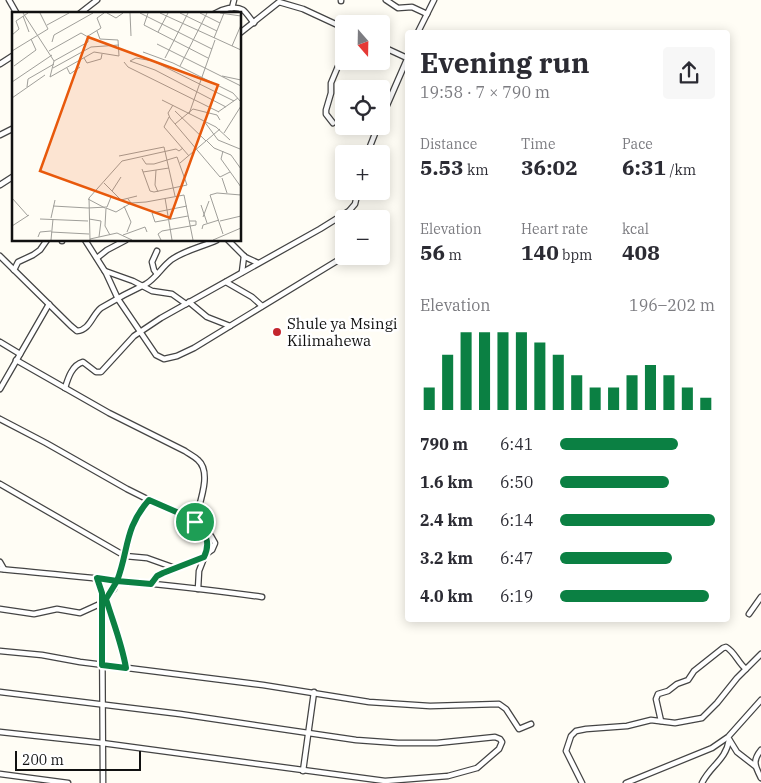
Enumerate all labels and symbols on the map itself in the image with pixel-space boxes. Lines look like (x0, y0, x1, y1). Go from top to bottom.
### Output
inset map (12, 12, 241, 241)
north arrow (335, 15, 390, 70)
place label: Shule ya Msingi Kilimahewa (287, 314, 398, 350)
marker: Shule ya Msingi Kilimahewa (271, 326, 283, 338)
pin (174, 501, 216, 543)
scale bar (15, 748, 141, 771)

